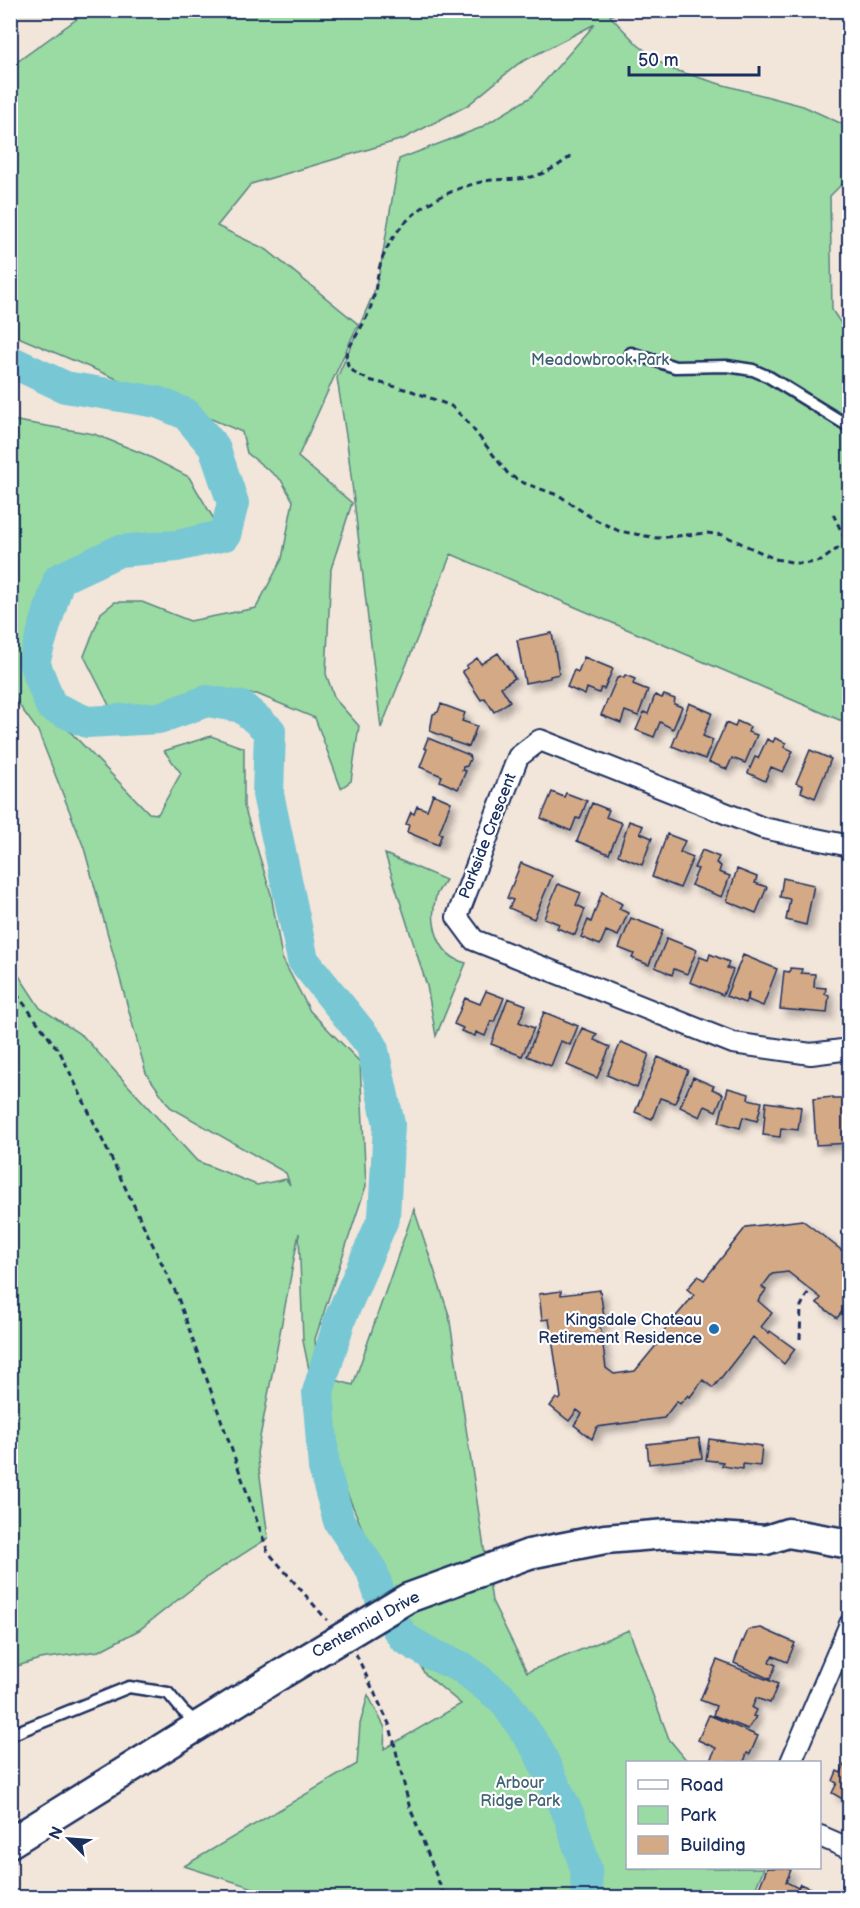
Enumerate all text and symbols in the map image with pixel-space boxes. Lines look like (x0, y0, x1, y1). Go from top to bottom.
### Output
scale bar (629, 39, 760, 77)
text: 50 m (638, 50, 679, 71)
park label: Meadowbrook Park (531, 351, 669, 370)
street label: Parkside Crescent (455, 770, 521, 901)
place label: Kingsdale Chateau Retirement Residence (538, 1311, 703, 1348)
marker: Kingsdale Chateau Retirement Residence (707, 1322, 721, 1336)
street label: Centennial Drive (309, 1587, 424, 1662)
legend (626, 1761, 821, 1869)
park label: Arbour Ridge Park (480, 1774, 560, 1811)
text: Road (680, 1775, 724, 1796)
text: Park (680, 1805, 716, 1826)
north arrow (39, 1809, 99, 1869)
text: N (46, 1824, 68, 1843)
text: Building (680, 1835, 746, 1856)

